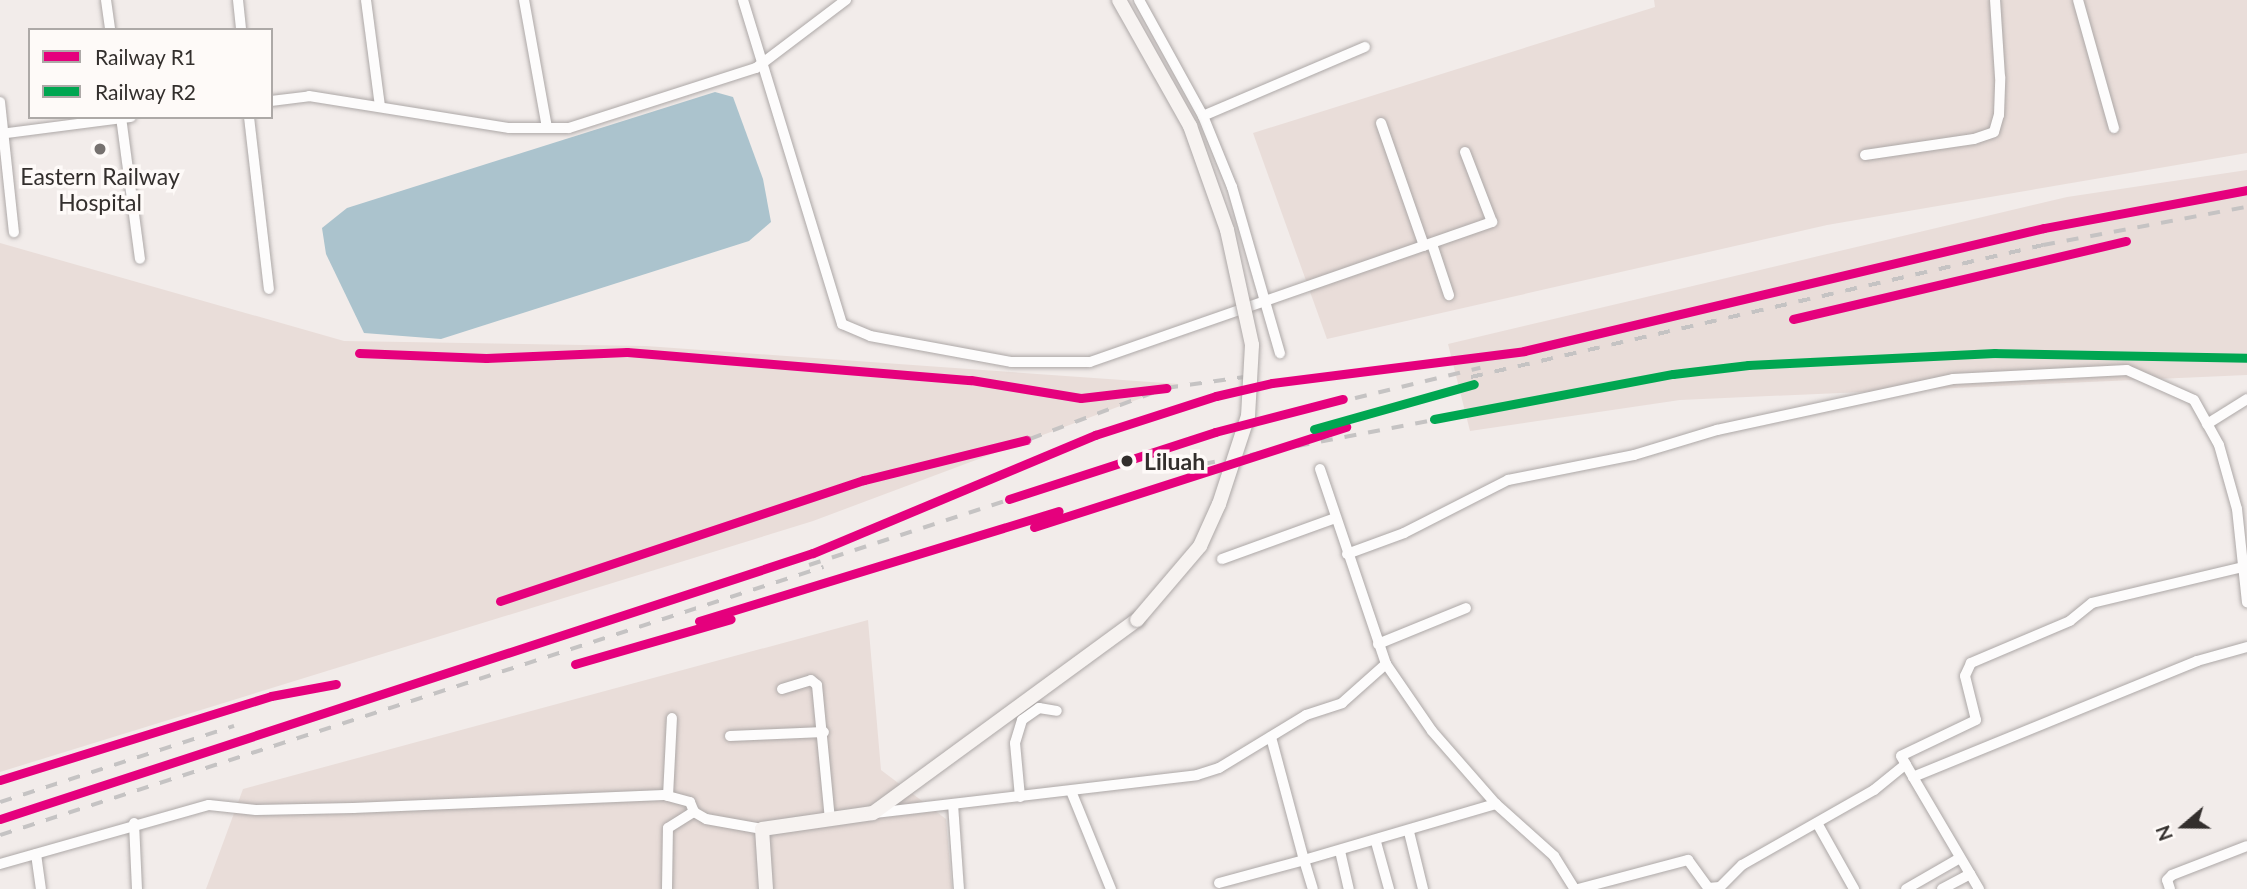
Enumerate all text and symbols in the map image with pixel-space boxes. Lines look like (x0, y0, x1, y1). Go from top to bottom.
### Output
legend (28, 28, 273, 119)
text: Railway R1 (95, 44, 196, 69)
text: Railway R2 (95, 79, 196, 104)
marker: Eastern Railway Hospital (90, 139, 110, 159)
place label: Eastern Railway Hospital (20, 162, 180, 216)
place label: Liluah (1144, 447, 1205, 475)
marker: Liluah (1116, 450, 1138, 472)
north arrow (2149, 791, 2219, 861)
text: N (2150, 823, 2177, 844)

